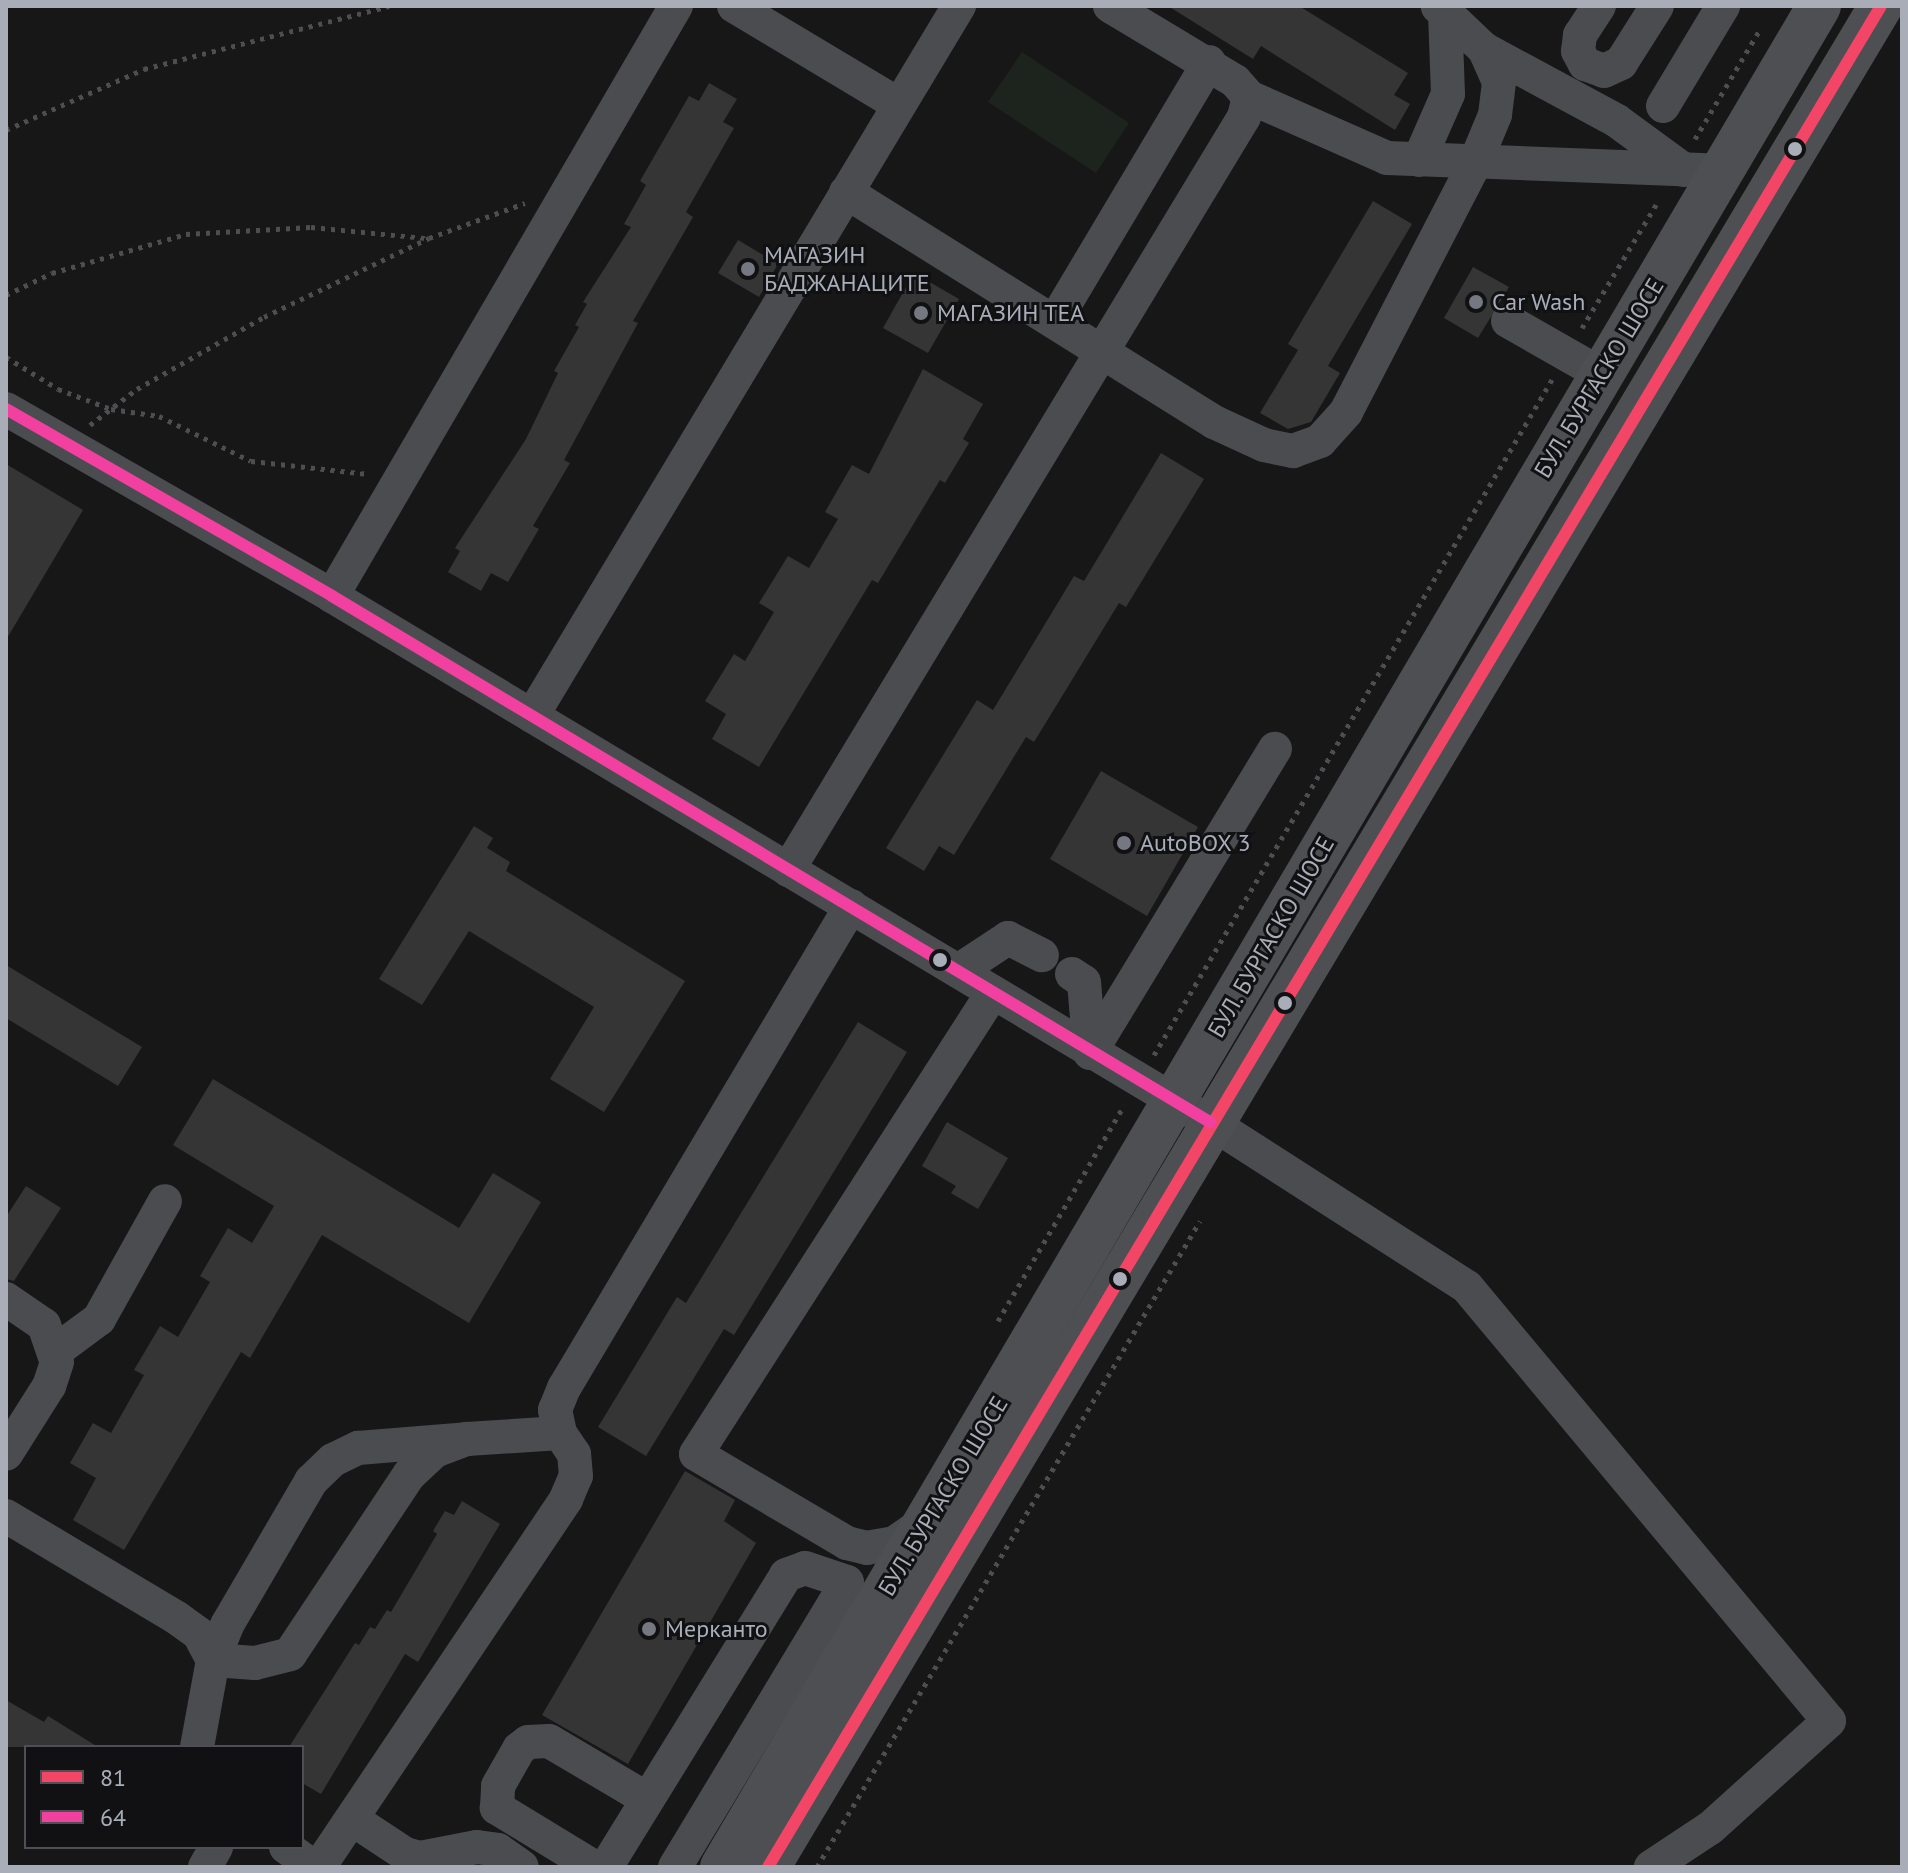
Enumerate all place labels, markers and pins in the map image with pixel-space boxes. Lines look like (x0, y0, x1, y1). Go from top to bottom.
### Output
unlabelled marker (1787, 141, 1803, 157)
place label: МАГАЗИН БАДЖАНАЦИТЕ (764, 241, 930, 297)
marker: МАГАЗИН БАДЖАНАЦИТЕ (739, 260, 757, 278)
place label: Car Wash (1492, 288, 1586, 316)
marker: Car Wash (1467, 293, 1485, 311)
place label: МАГАЗИН ТЕА (937, 299, 1085, 327)
marker: МАГАЗИН ТЕА (912, 304, 930, 322)
place label: AutoBOX 3 (1140, 829, 1251, 857)
marker: AutoBOX 3 (1115, 834, 1133, 852)
unlabelled marker (932, 952, 948, 968)
unlabelled marker (1277, 995, 1293, 1011)
unlabelled marker (1112, 1271, 1128, 1287)
place label: Мерканто (665, 1615, 768, 1643)
marker: Мерканто (640, 1620, 658, 1638)

